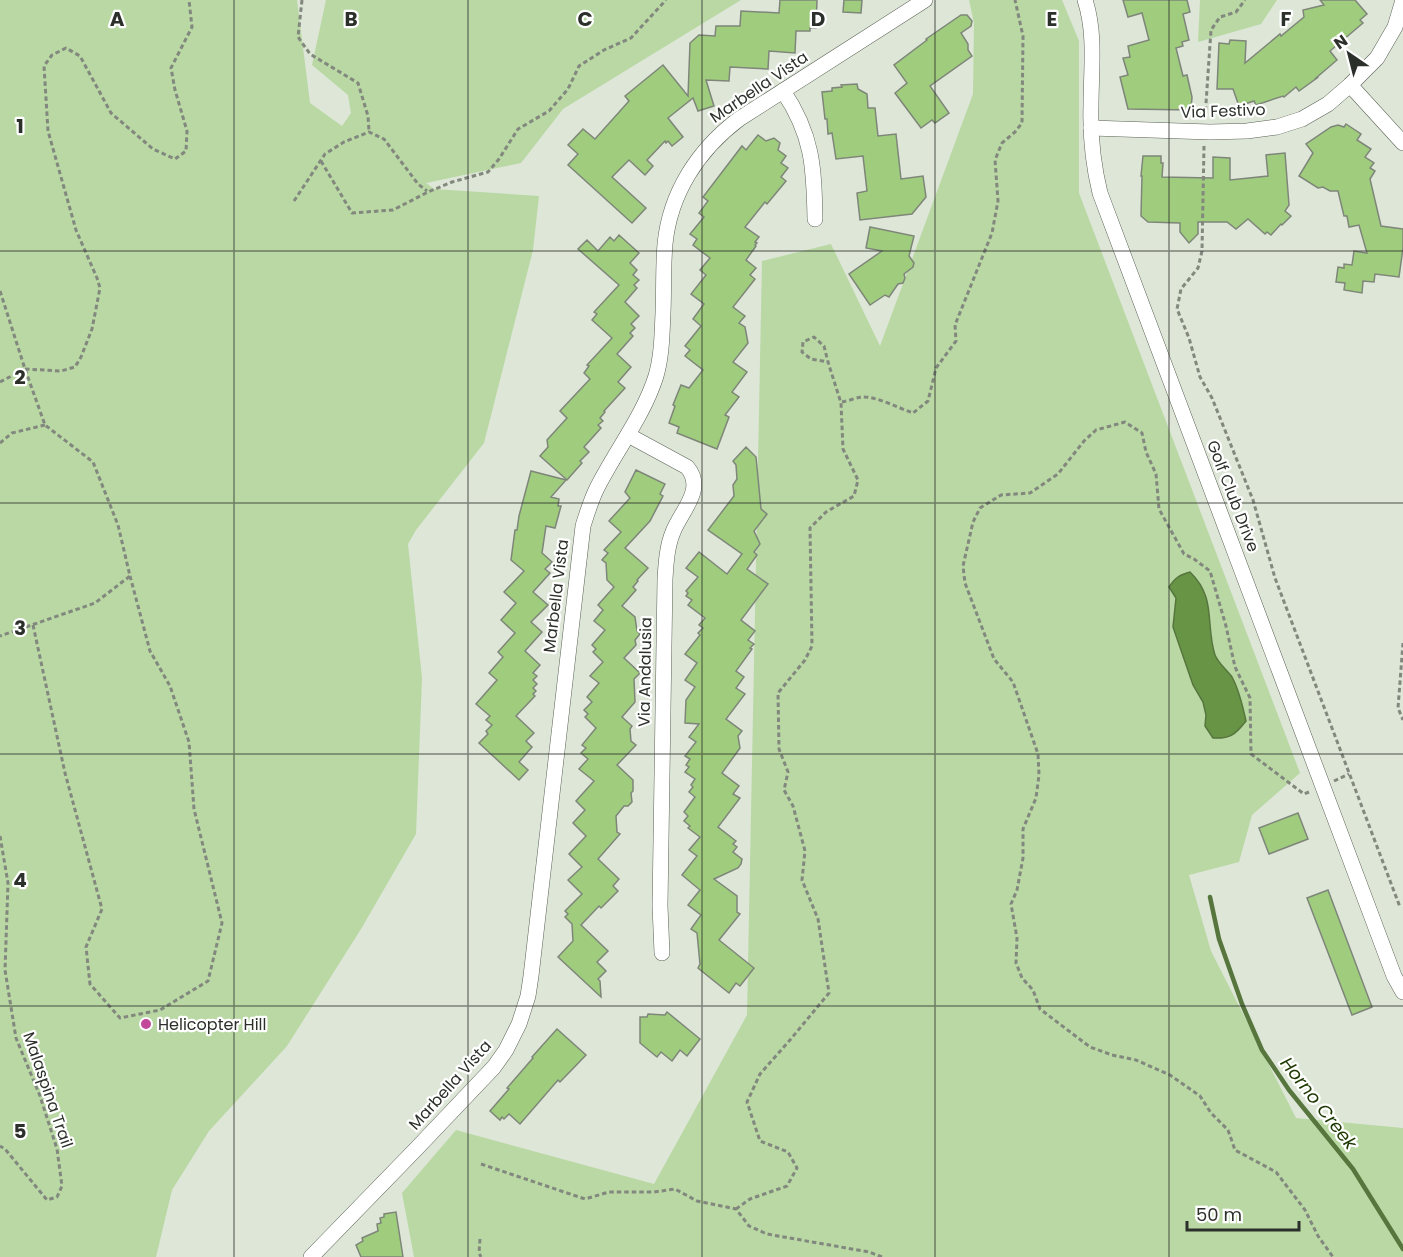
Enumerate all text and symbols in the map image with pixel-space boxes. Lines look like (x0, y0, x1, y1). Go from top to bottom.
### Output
text: A (110, 5, 125, 33)
text: B (344, 5, 358, 33)
text: C (577, 5, 593, 33)
text: D (811, 5, 825, 33)
text: E (1047, 5, 1057, 33)
text: F (1281, 5, 1292, 33)
north arrow (1319, 24, 1379, 84)
text: N (1329, 29, 1352, 55)
street label: Marbella Vista (705, 46, 813, 128)
street label: Via Festivo (1180, 98, 1266, 124)
text: 1 (16, 112, 24, 140)
text: 2 (14, 363, 26, 391)
street label: Golf Club Drive (1201, 437, 1265, 555)
street label: Marbella Vista (538, 538, 574, 654)
text: 3 (14, 614, 26, 642)
street label: Via Andalusia (633, 617, 657, 727)
text: 4 (13, 866, 27, 894)
place label: Helicopter Hill (158, 1013, 267, 1036)
marker: Helicopter Hill (139, 1017, 153, 1031)
street label: Malaspina Trail (17, 1029, 79, 1151)
street label: Marbella Vista (403, 1035, 497, 1135)
water label: Horno Creek (1275, 1051, 1364, 1155)
text: 5 (14, 1117, 27, 1145)
scale bar (1187, 1194, 1300, 1232)
text: 50 m (1196, 1202, 1242, 1227)

